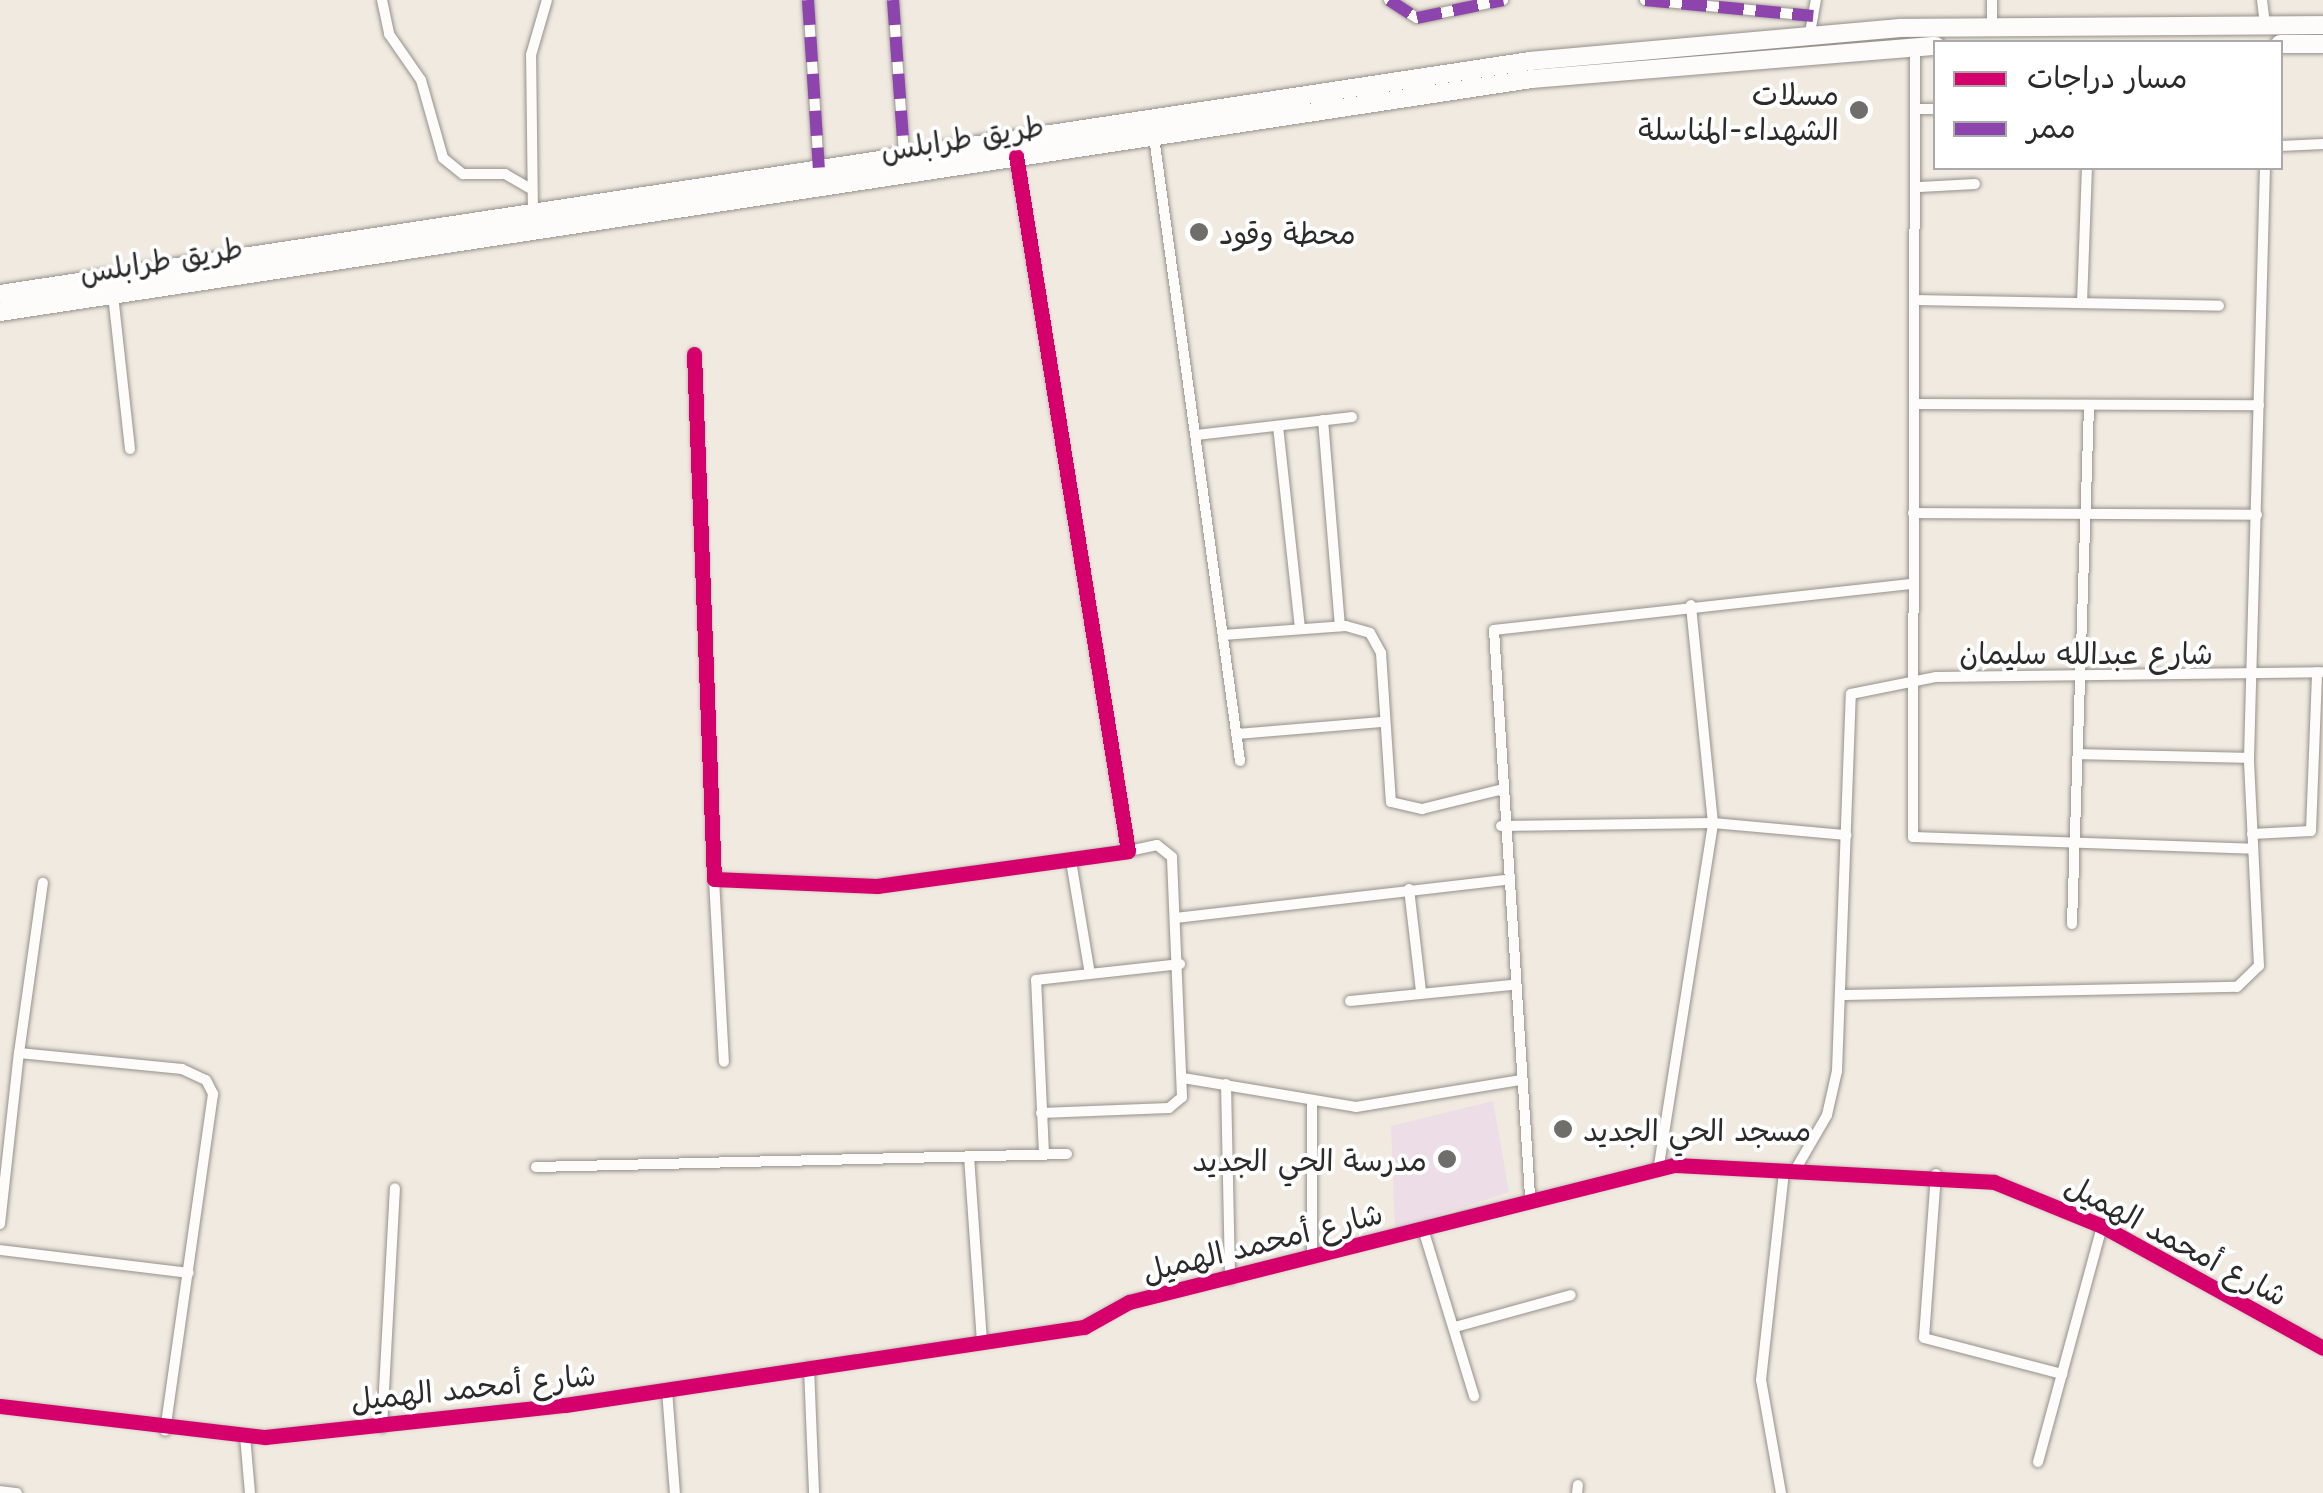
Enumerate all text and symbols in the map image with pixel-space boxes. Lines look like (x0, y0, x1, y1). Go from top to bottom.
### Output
legend (1933, 40, 2283, 170)
text: مسار دراجات (2027, 53, 2187, 98)
place label: مسلات الشهداء-المناسلة (1638, 75, 1839, 146)
marker: مسلات الشهداء-المناسلة (1848, 99, 1870, 121)
text: ممر (2027, 103, 2076, 148)
street label: طريق طرابلس (878, 106, 1046, 168)
place label: محطة وقود (1219, 214, 1356, 250)
marker: محطة وقود (1188, 221, 1210, 243)
street label: طريق طرابلس (77, 228, 245, 290)
street label: شارع عبدالله سليمان (1959, 634, 2213, 670)
place label: مسجد الحي الجديد (1583, 1111, 1811, 1147)
marker: مسجد الحي الجديد (1552, 1118, 1574, 1140)
place label: مدرسة الحي الجديد (1192, 1141, 1427, 1177)
marker: مدرسة الحي الجديد (1436, 1148, 1458, 1170)
street label: شارع أمحمد الهميل (2060, 1165, 2294, 1313)
street label: شارع أمحمد الهميل (1138, 1194, 1386, 1288)
street label: شارع أمحمد الهميل (349, 1355, 597, 1417)

